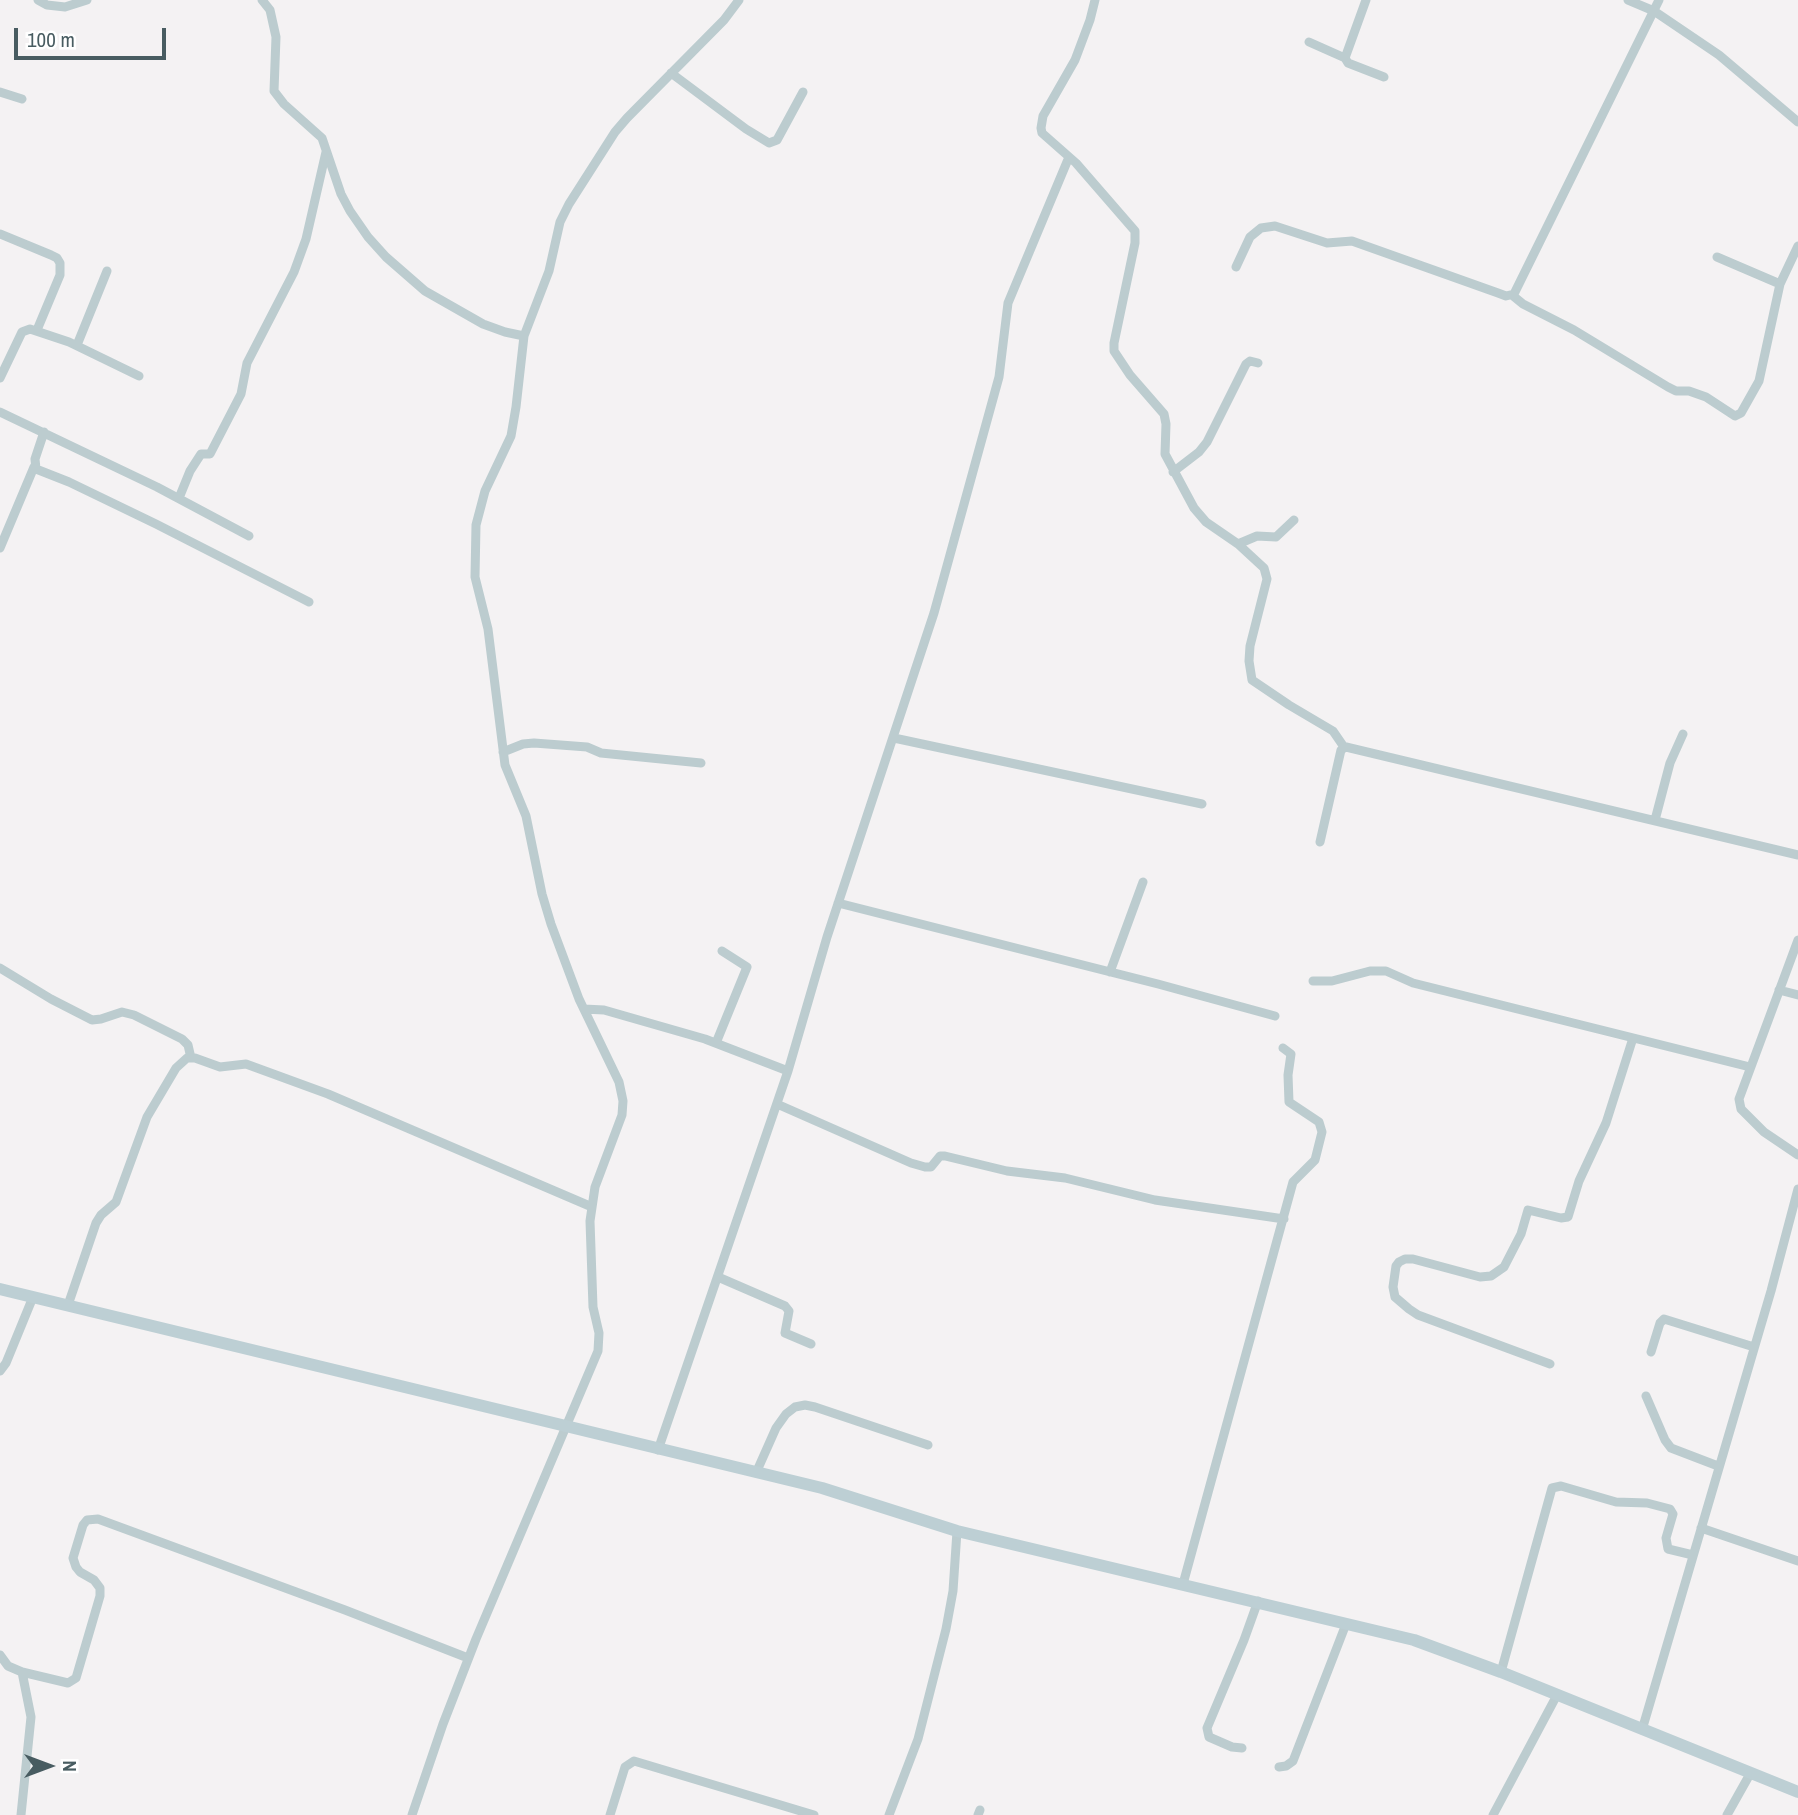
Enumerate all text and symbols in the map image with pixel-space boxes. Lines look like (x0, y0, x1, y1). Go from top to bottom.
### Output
scale bar (18, 14, 170, 58)
text: 100 m (27, 25, 75, 54)
north arrow (14, 1731, 84, 1801)
text: N (57, 1760, 83, 1772)

